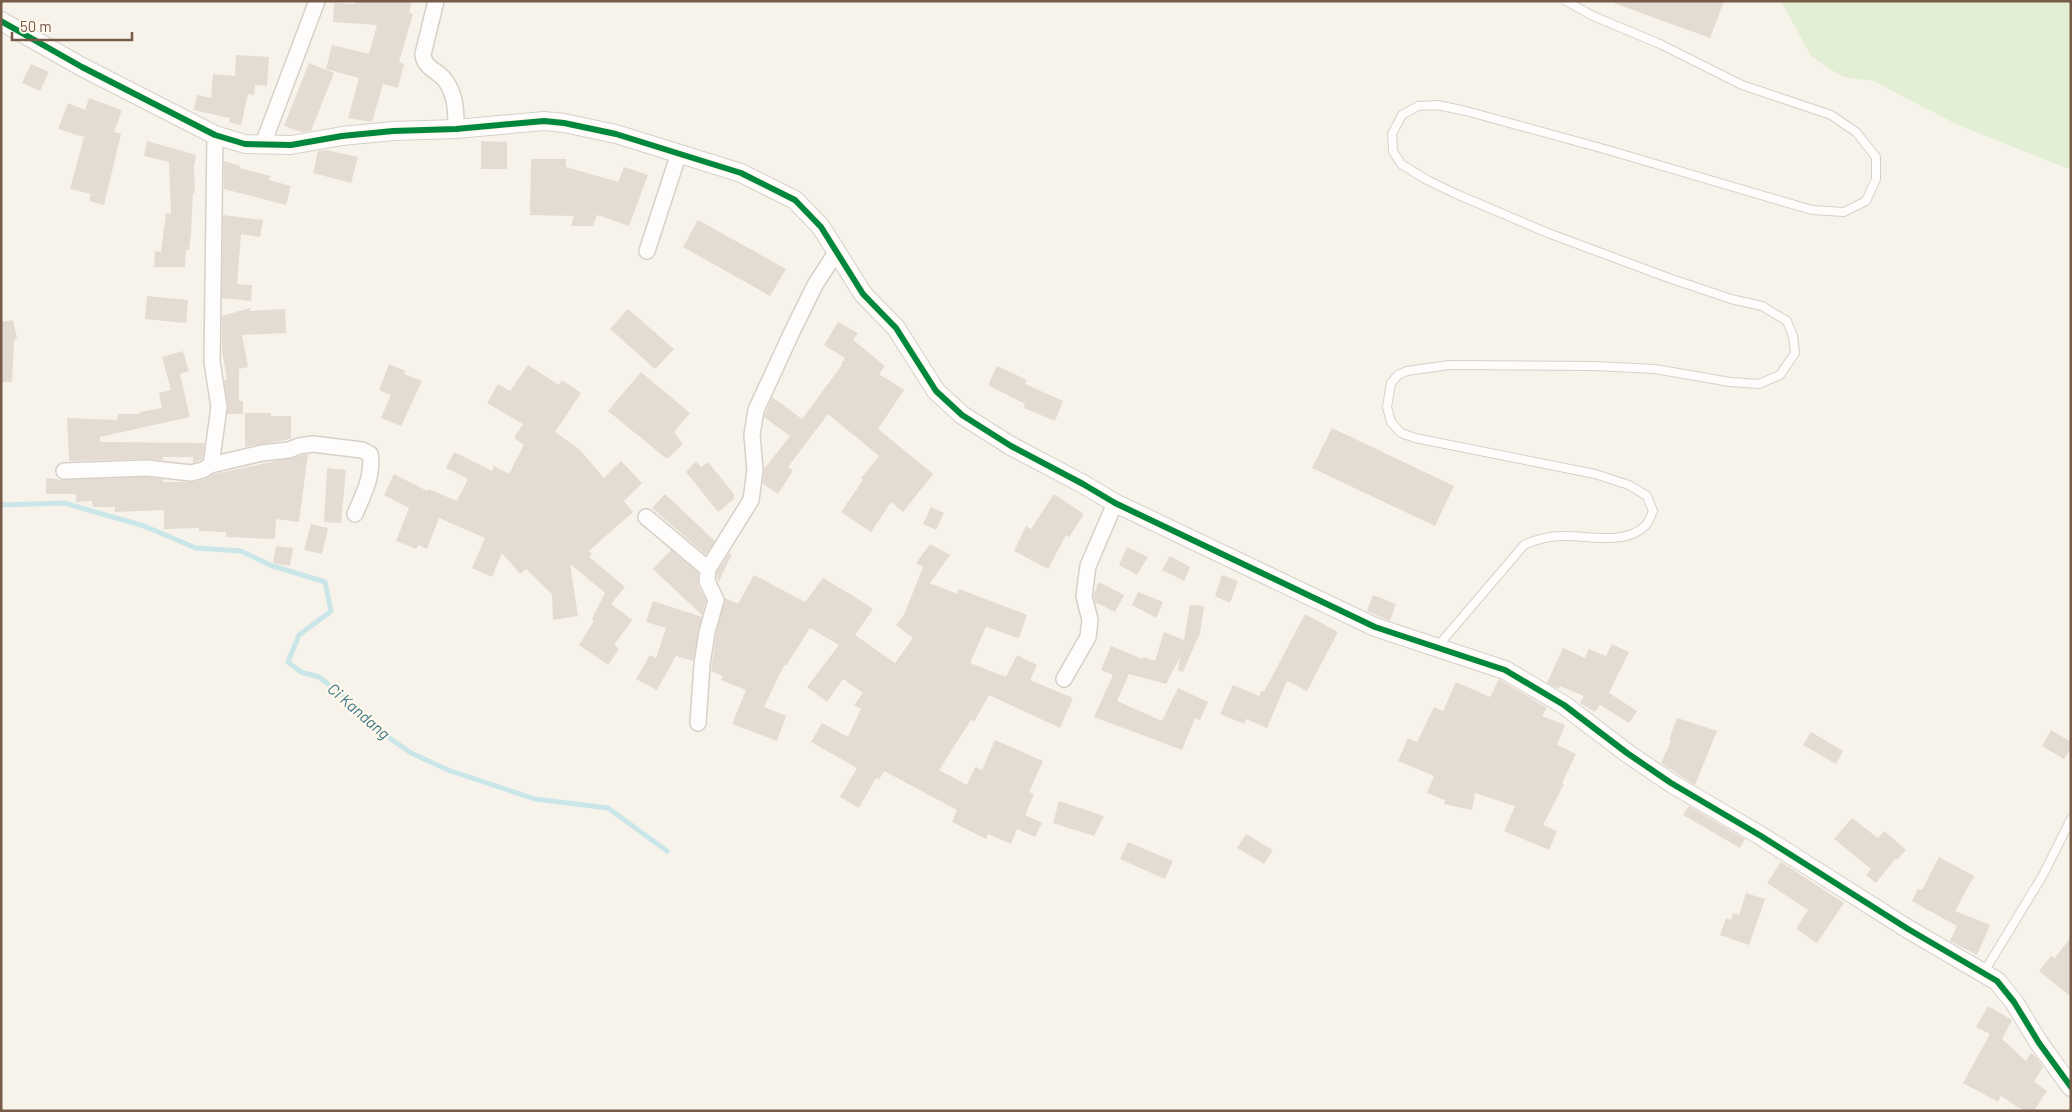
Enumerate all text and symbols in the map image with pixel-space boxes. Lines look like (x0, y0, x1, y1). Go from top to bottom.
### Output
scale bar (12, 10, 132, 42)
text: 50 m (20, 17, 52, 35)
water label: Ci Kandang (324, 678, 394, 743)

